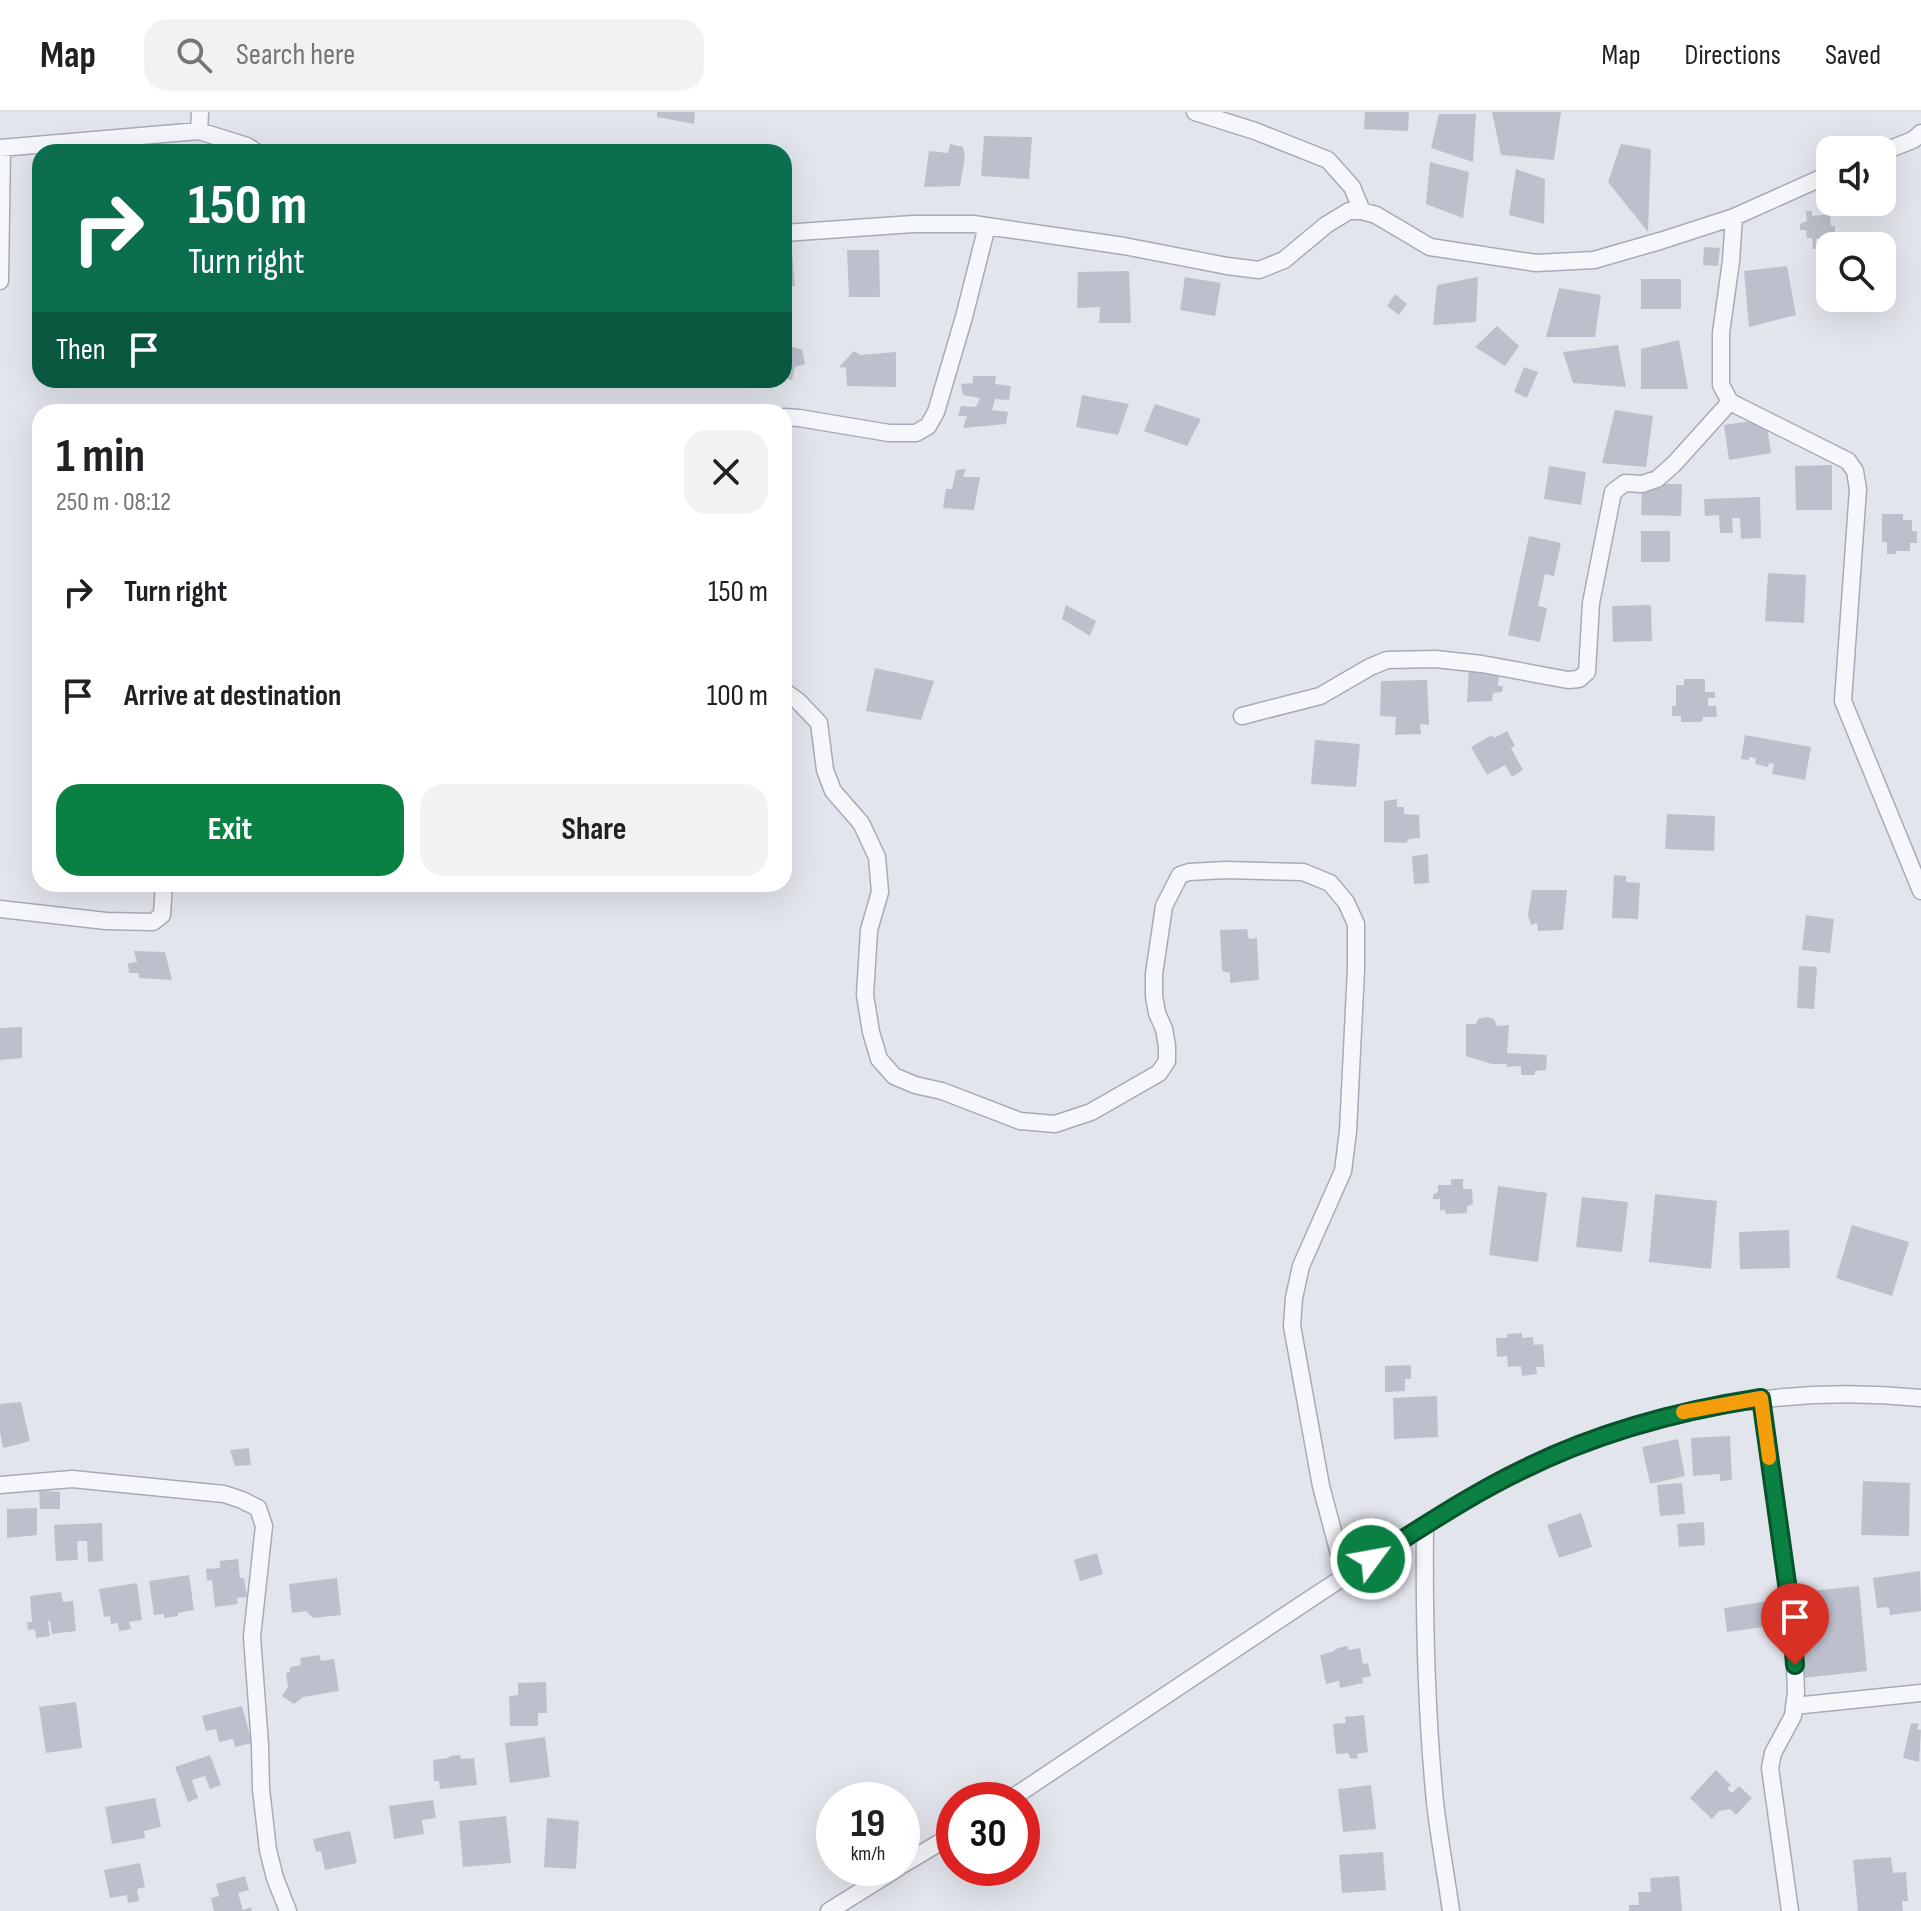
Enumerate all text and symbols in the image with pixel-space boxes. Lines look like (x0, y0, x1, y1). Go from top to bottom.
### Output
search box (144, 19, 704, 91)
text: Map (40, 33, 96, 78)
icon: search (172, 33, 216, 77)
text: Search here (236, 37, 355, 73)
text: Map (1602, 39, 1641, 72)
text: Directions (1685, 39, 1781, 72)
text: Saved (1825, 39, 1881, 72)
map controls (1816, 136, 1896, 312)
button: sound (1816, 136, 1896, 216)
text: 150 m (188, 173, 307, 240)
icon: right (56, 176, 160, 280)
button: search (1816, 232, 1896, 312)
text: Turn right (188, 241, 305, 284)
icon: arrive (122, 328, 166, 372)
text: Then (56, 332, 106, 368)
text: 1 min (56, 428, 145, 485)
button: close (684, 430, 768, 514)
text: 250 m · 08:12 (56, 487, 171, 518)
icon: right (56, 570, 100, 614)
text: Turn right (124, 574, 227, 610)
text: 150 m (708, 574, 768, 610)
icon: arrive (56, 674, 100, 718)
text: Arrive at destination (124, 678, 341, 714)
text: 100 m (707, 678, 768, 714)
button: Exit (56, 784, 404, 876)
button: Share (420, 784, 768, 876)
position arrow (1329, 1517, 1413, 1601)
pin (1761, 1583, 1829, 1665)
icon: arrive (1773, 1595, 1817, 1639)
speed limit sign: 30 (936, 1782, 1040, 1886)
text: 19 (851, 1800, 885, 1848)
text: km/h (851, 1842, 885, 1866)

